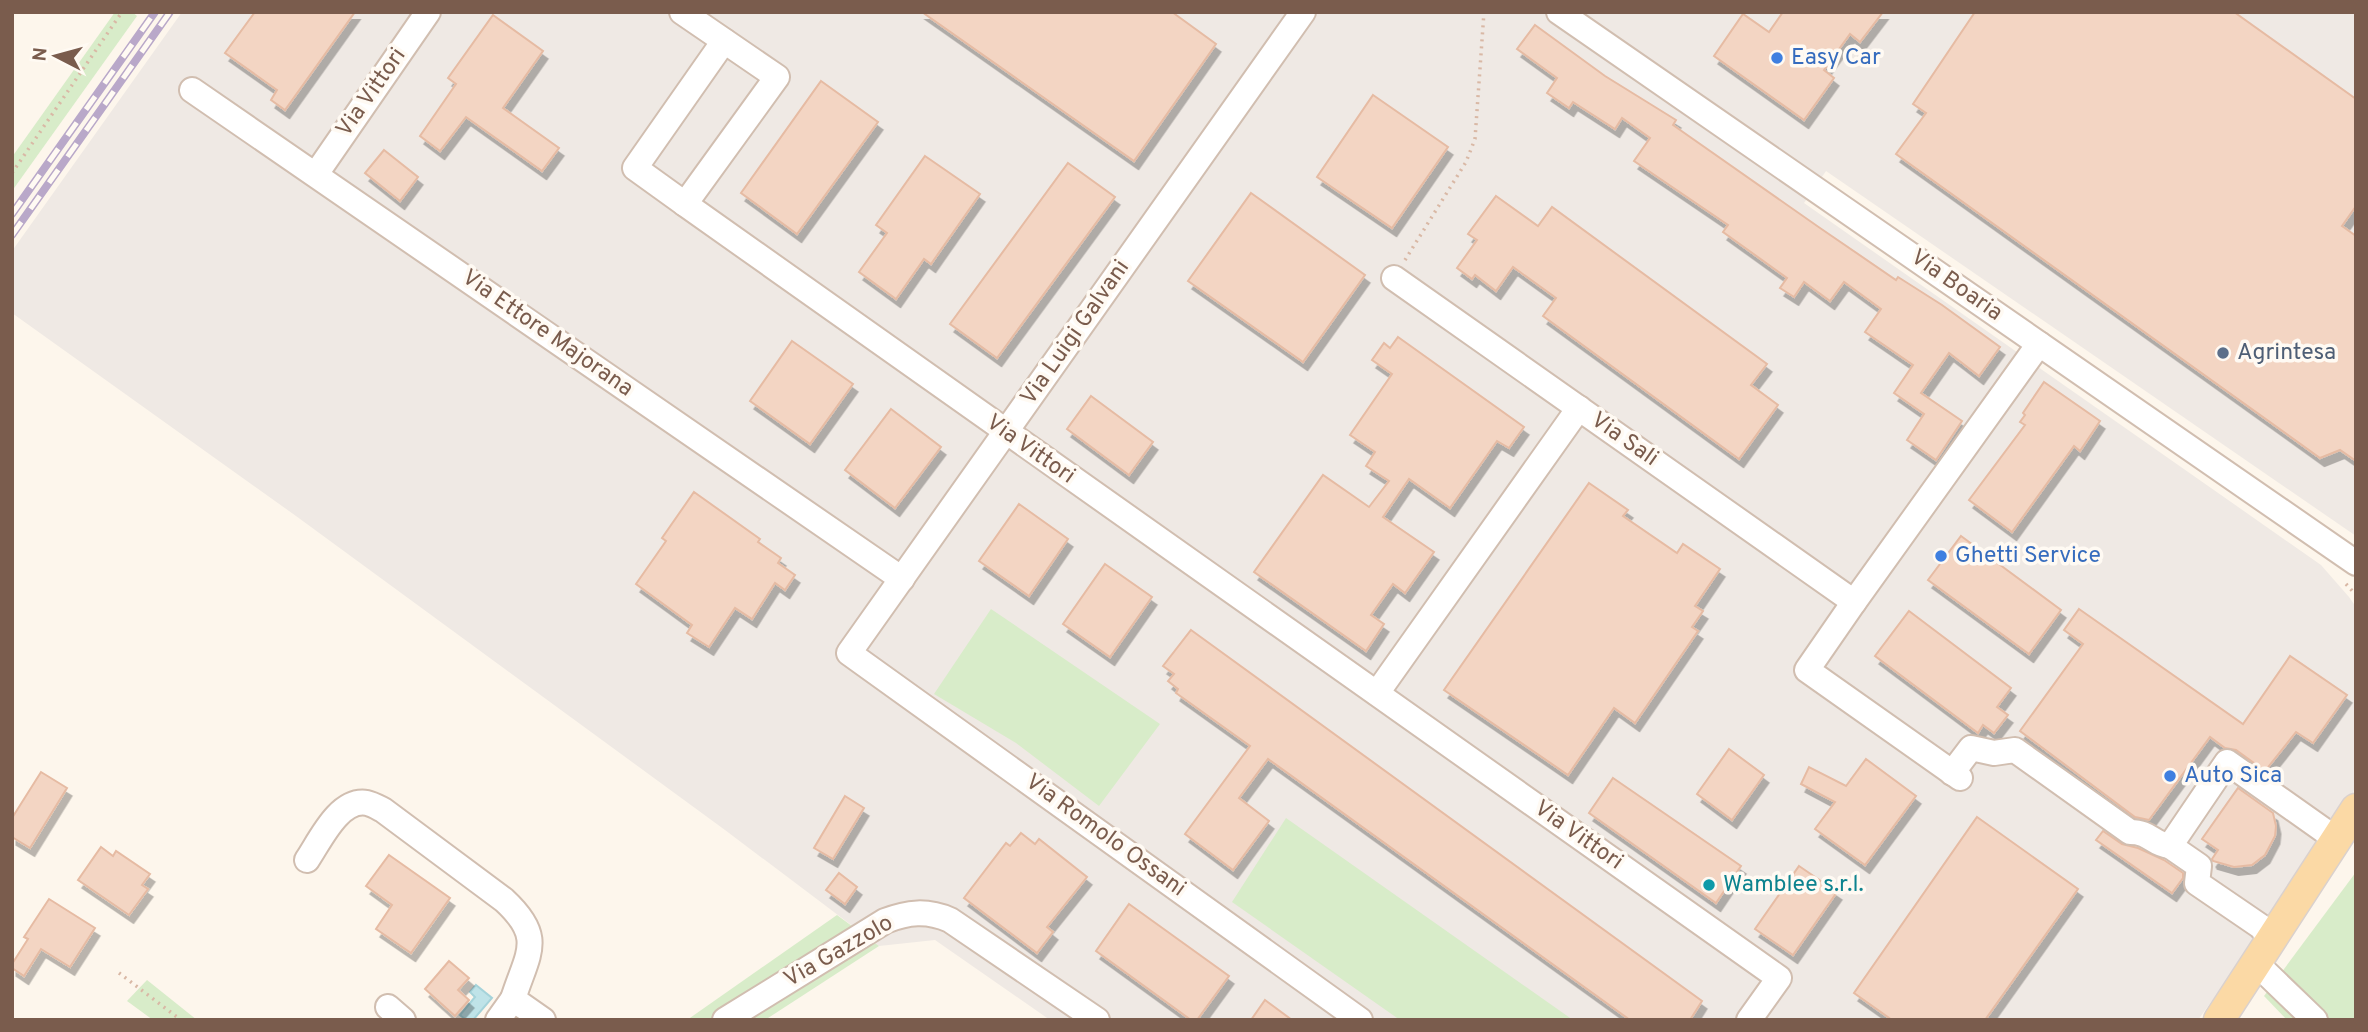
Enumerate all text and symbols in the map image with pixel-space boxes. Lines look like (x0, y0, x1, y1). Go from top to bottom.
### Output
north arrow (21, 21, 91, 91)
street label: Via Vittori (331, 43, 413, 143)
place label: Easy Car (1791, 44, 1881, 73)
text: N (28, 46, 54, 62)
marker: Easy Car (1769, 50, 1785, 66)
street label: Via Boaria (1904, 244, 2008, 328)
street label: Via Luigi Galvani (1015, 255, 1137, 411)
street label: Via Ettore Majorana (456, 264, 638, 404)
place label: Agrintesa (2237, 339, 2336, 368)
marker: Agrintesa (2215, 345, 2231, 361)
street label: Via Sali (1585, 406, 1663, 474)
street label: Via Vittori (980, 409, 1080, 491)
place label: Ghetti Service (1955, 542, 2101, 571)
marker: Ghetti Service (1933, 548, 1949, 564)
place label: Auto Sica (2184, 762, 2282, 791)
street label: Via Romolo Ossani (1019, 768, 1191, 904)
marker: Auto Sica (2162, 768, 2178, 784)
street label: Via Vittori (1528, 795, 1628, 877)
place label: Wamblee s.r.l. (1723, 871, 1864, 900)
marker: Wamblee s.r.l. (1701, 877, 1717, 893)
street label: Via Gazzolo (779, 909, 899, 995)

